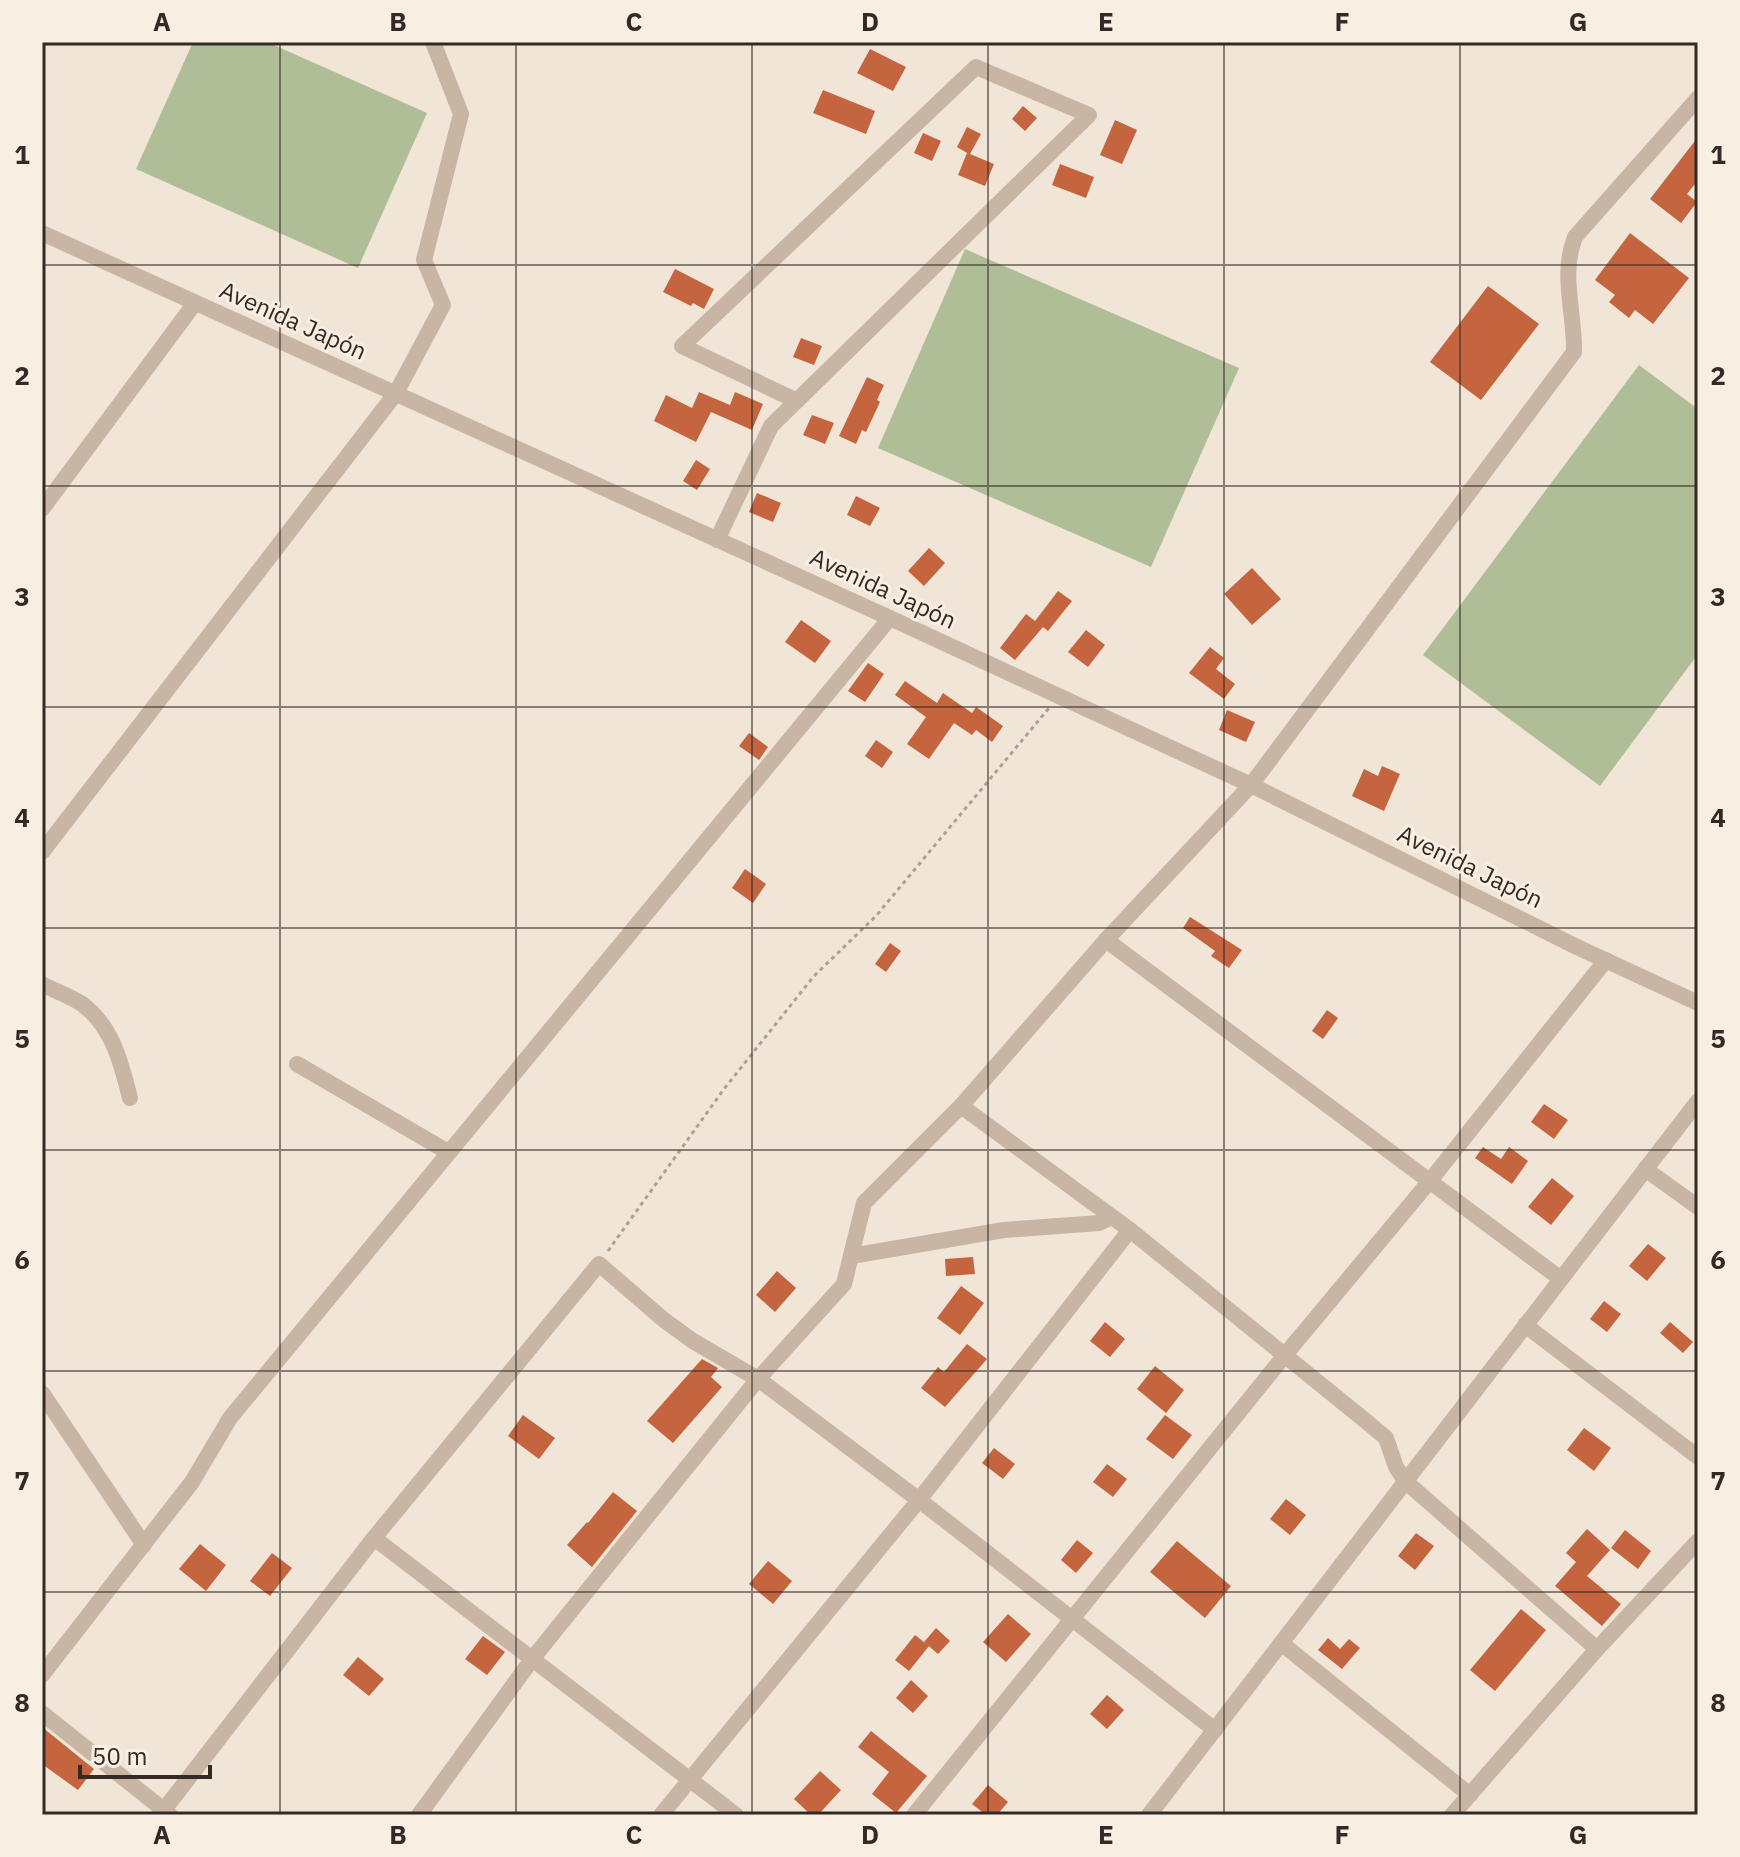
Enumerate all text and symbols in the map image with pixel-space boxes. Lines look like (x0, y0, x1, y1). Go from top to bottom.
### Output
text: A (153, 4, 171, 38)
text: B (389, 4, 407, 38)
text: C (626, 4, 643, 38)
text: D (861, 4, 879, 38)
text: E (1098, 4, 1114, 38)
text: F (1334, 4, 1350, 38)
text: G (1569, 4, 1587, 38)
text: 1 (14, 137, 30, 171)
text: 1 (1710, 137, 1726, 171)
street label: Avenida Japón (215, 273, 372, 367)
text: 2 (14, 358, 30, 392)
text: 2 (1710, 358, 1726, 392)
street label: Avenida Japón (805, 540, 962, 636)
text: 3 (14, 579, 30, 613)
text: 3 (1710, 579, 1726, 613)
text: 4 (14, 800, 30, 834)
text: 4 (1710, 800, 1726, 834)
street label: Avenida Japón (1393, 817, 1548, 915)
text: 5 (14, 1021, 30, 1055)
text: 5 (1710, 1021, 1726, 1055)
text: 6 (14, 1242, 30, 1276)
text: 6 (1710, 1242, 1726, 1276)
text: 7 (14, 1463, 30, 1497)
text: 7 (1710, 1463, 1726, 1497)
text: 8 (14, 1685, 30, 1719)
text: 8 (1710, 1685, 1726, 1719)
scale bar (80, 1729, 210, 1779)
text: 50 m (92, 1740, 147, 1772)
text: A (153, 1817, 171, 1851)
text: B (389, 1817, 407, 1851)
text: C (626, 1817, 643, 1851)
text: D (861, 1817, 879, 1851)
text: E (1098, 1817, 1114, 1851)
text: F (1334, 1817, 1350, 1851)
text: G (1569, 1817, 1587, 1851)

